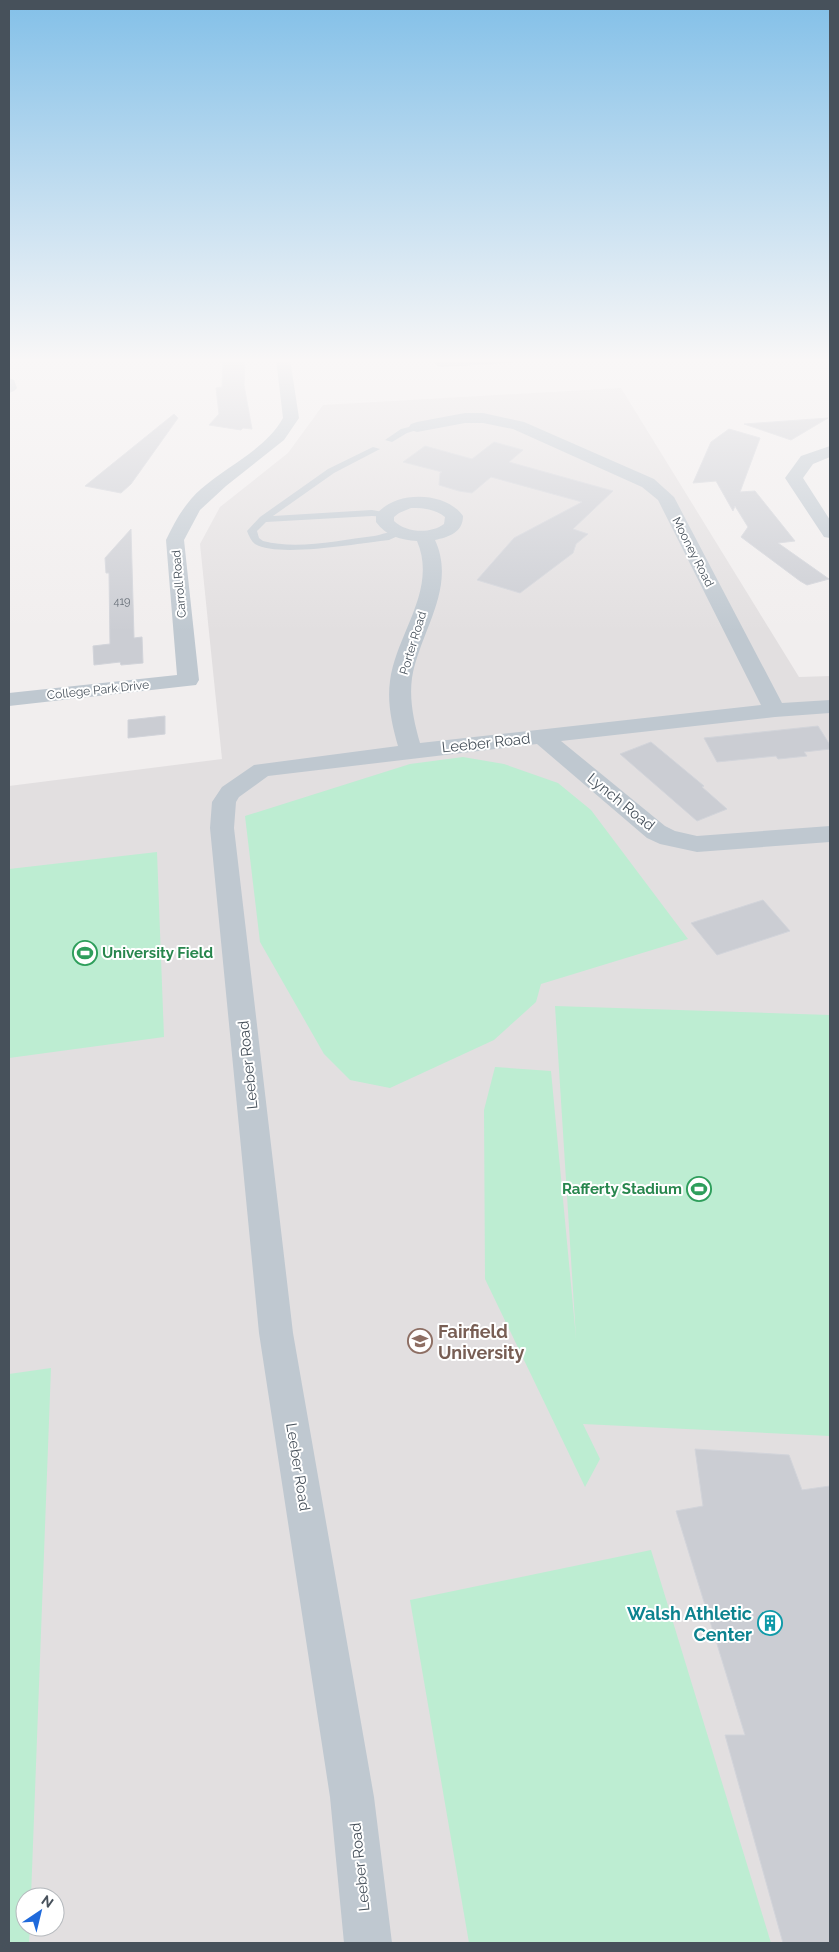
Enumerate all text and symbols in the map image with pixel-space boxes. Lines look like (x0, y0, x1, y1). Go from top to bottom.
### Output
street label: Mooney Road (669, 515, 717, 589)
street label: Carroll Road (169, 549, 189, 619)
house number: 419 (113, 595, 131, 608)
street label: Porter Road (397, 610, 429, 676)
street label: College Park Drive (46, 678, 150, 702)
street label: Leeber Road (441, 729, 531, 757)
street label: Lynch Road (584, 769, 658, 835)
sports icon: University Field (72, 940, 98, 966)
place label: University Field (102, 944, 213, 962)
street label: Leeber Road (234, 1020, 262, 1110)
sports icon: Rafferty Stadium (686, 1176, 712, 1202)
place label: Rafferty Stadium (562, 1180, 682, 1198)
place label: Fairfield University (438, 1321, 524, 1363)
school or university icon: Fairfield University (407, 1328, 433, 1354)
street label: Leeber Road (282, 1422, 314, 1512)
place label: Walsh Athletic Center (627, 1603, 752, 1645)
building icon: Walsh Athletic Center (757, 1610, 783, 1636)
street label: Leeber Road (346, 1822, 374, 1912)
north arrow (15, 1887, 65, 1937)
text: N (38, 1892, 56, 1911)

